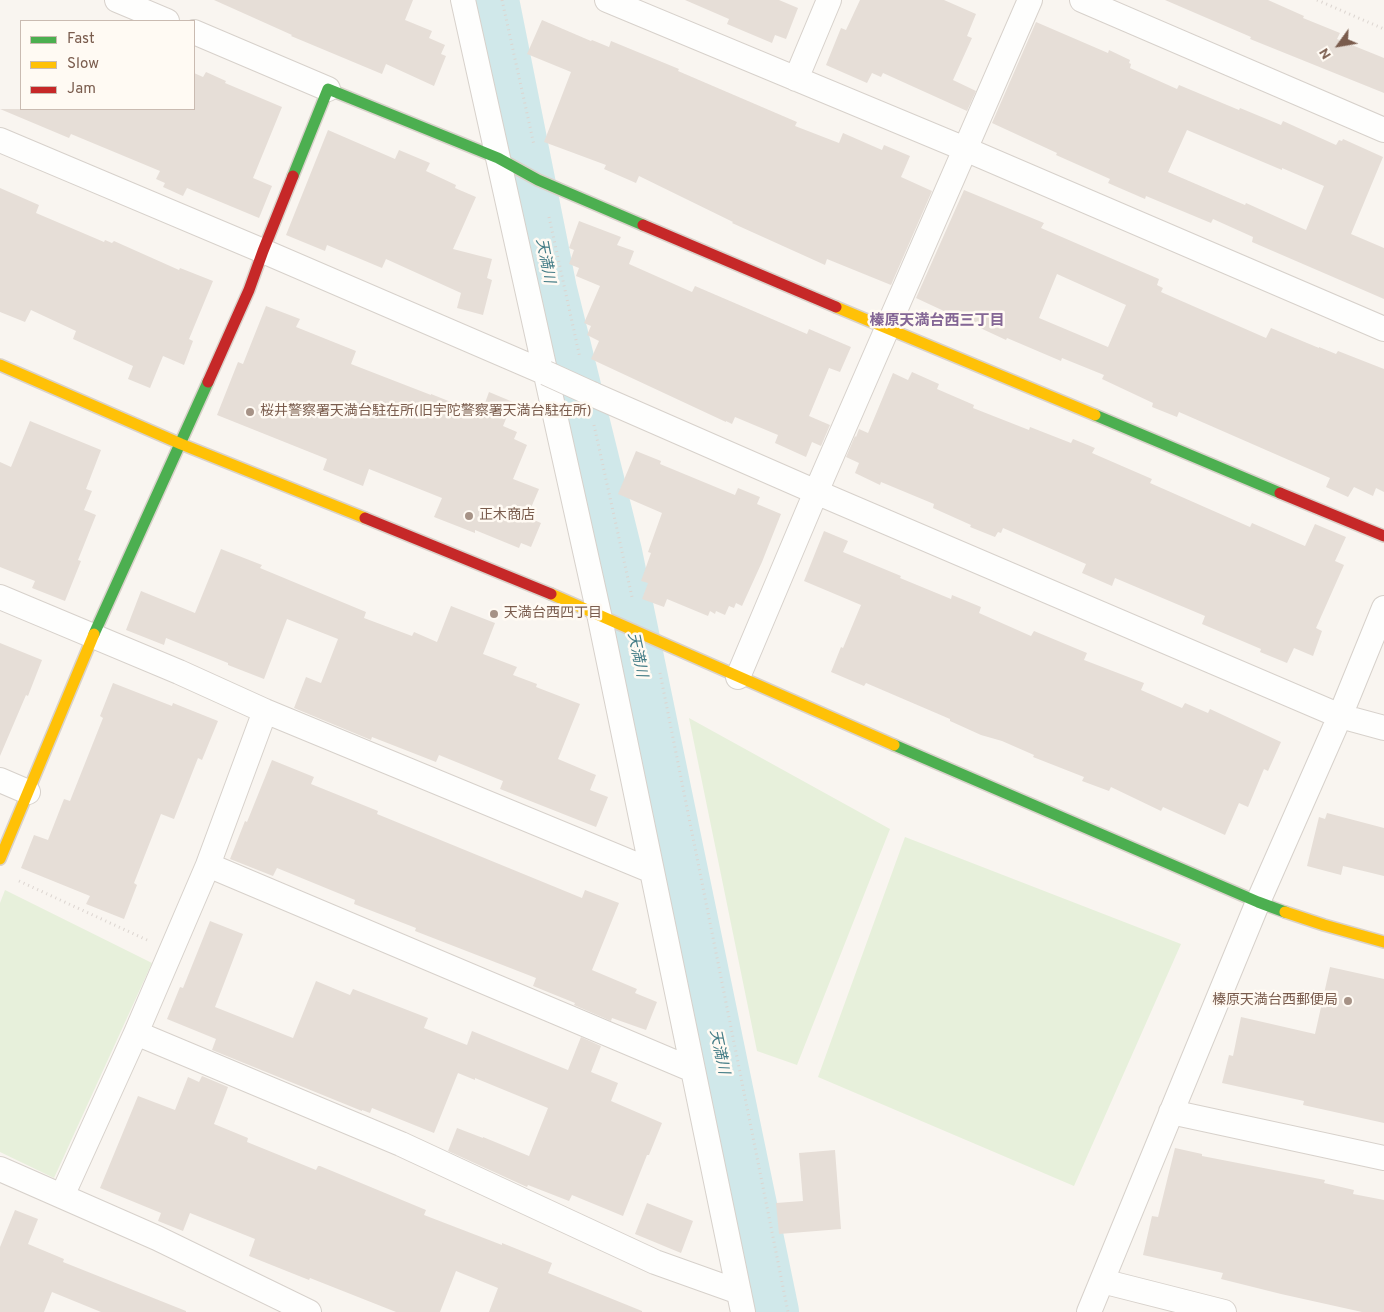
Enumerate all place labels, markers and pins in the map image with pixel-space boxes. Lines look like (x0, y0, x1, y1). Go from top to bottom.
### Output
place label: 桜井警察署天満台駐在所(旧宇陀警察署天満台駐在所) (260, 404, 592, 420)
marker: 桜井警察署天満台駐在所(旧宇陀警察署天満台駐在所) (244, 406, 256, 418)
place label: 正木商店 (479, 508, 535, 524)
marker: 正木商店 (463, 510, 475, 522)
place label: 天満台西四丁目 (504, 606, 602, 622)
marker: 天満台西四丁目 (488, 608, 500, 620)
place label: 榛原天満台西郵便局 (1212, 993, 1338, 1009)
marker: 榛原天満台西郵便局 (1342, 995, 1354, 1007)

